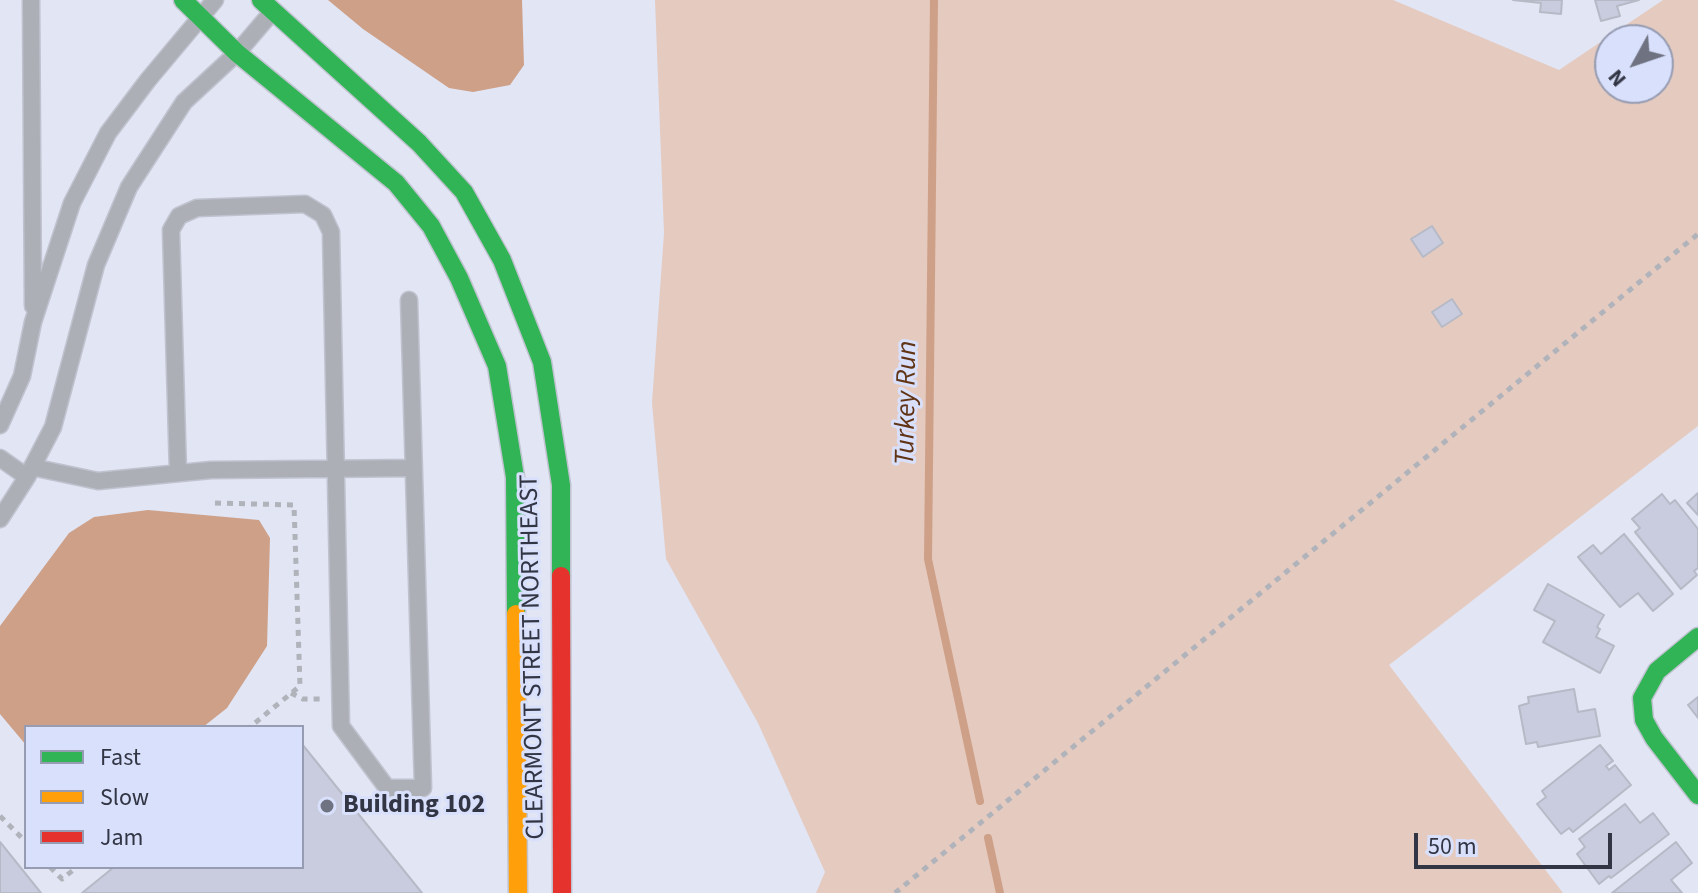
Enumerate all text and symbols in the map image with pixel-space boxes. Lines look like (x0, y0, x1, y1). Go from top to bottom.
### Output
north arrow (1594, 24, 1674, 104)
text: N (1600, 62, 1634, 94)
water label: Turkey Run (890, 340, 926, 466)
street label: CLEARMONT STREET NORTHEAST (515, 474, 553, 840)
legend (24, 725, 304, 869)
text: Fast (100, 740, 141, 775)
text: Slow (100, 780, 149, 815)
place label: Building 102 (343, 790, 485, 822)
marker: Building 102 (318, 797, 336, 815)
scale bar (1418, 817, 1616, 867)
text: Jam (100, 820, 144, 855)
text: 50 m (1428, 829, 1477, 864)

